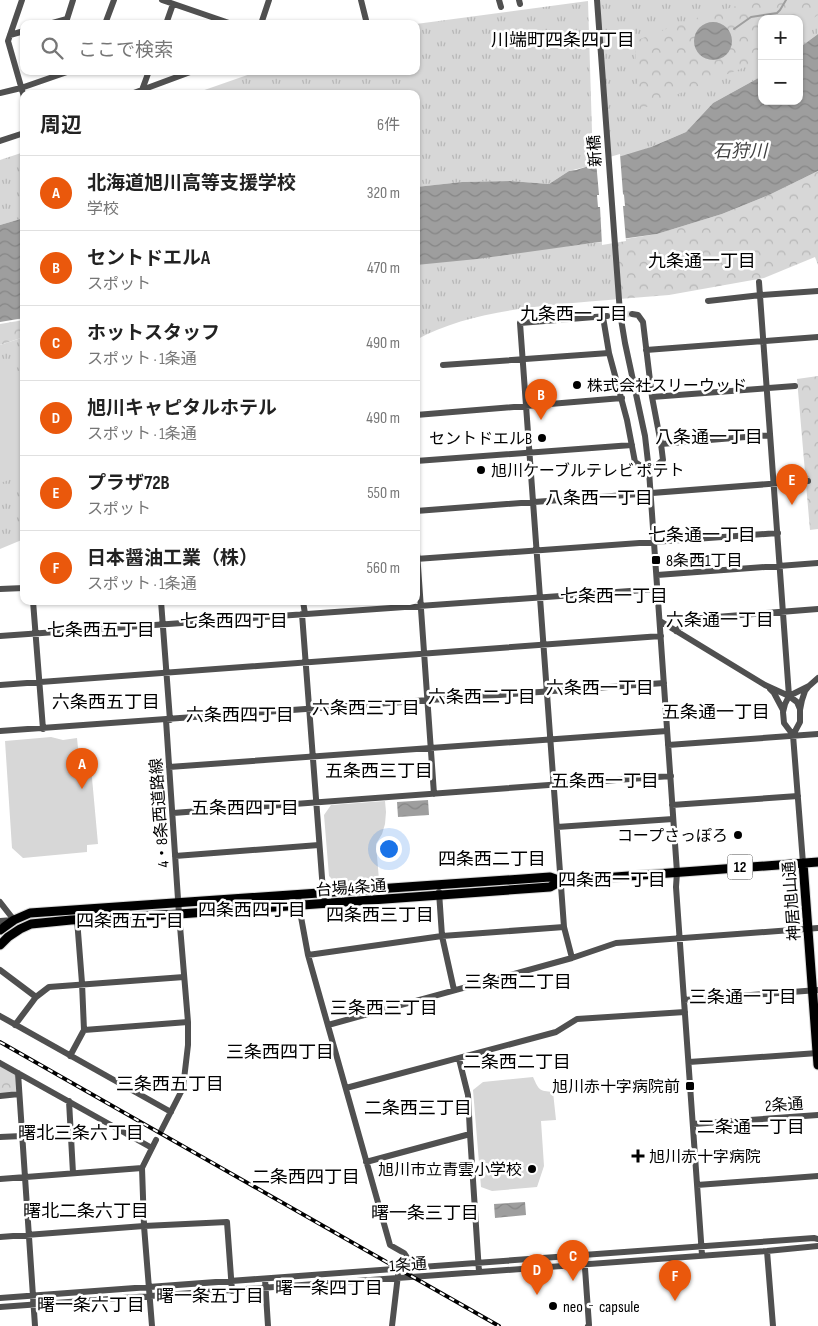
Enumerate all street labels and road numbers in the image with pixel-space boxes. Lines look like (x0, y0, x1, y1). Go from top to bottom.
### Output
street label: 新橋 (585, 134, 606, 168)
street label: 4・8条西道路線 (147, 758, 174, 868)
road number: 12 (728, 854, 752, 880)
street label: 神居旭山通 (780, 860, 805, 941)
street label: 台場4条通 (315, 877, 387, 900)
street label: 2条通 (764, 1095, 804, 1116)
street label: 1条通 (389, 1255, 428, 1276)

